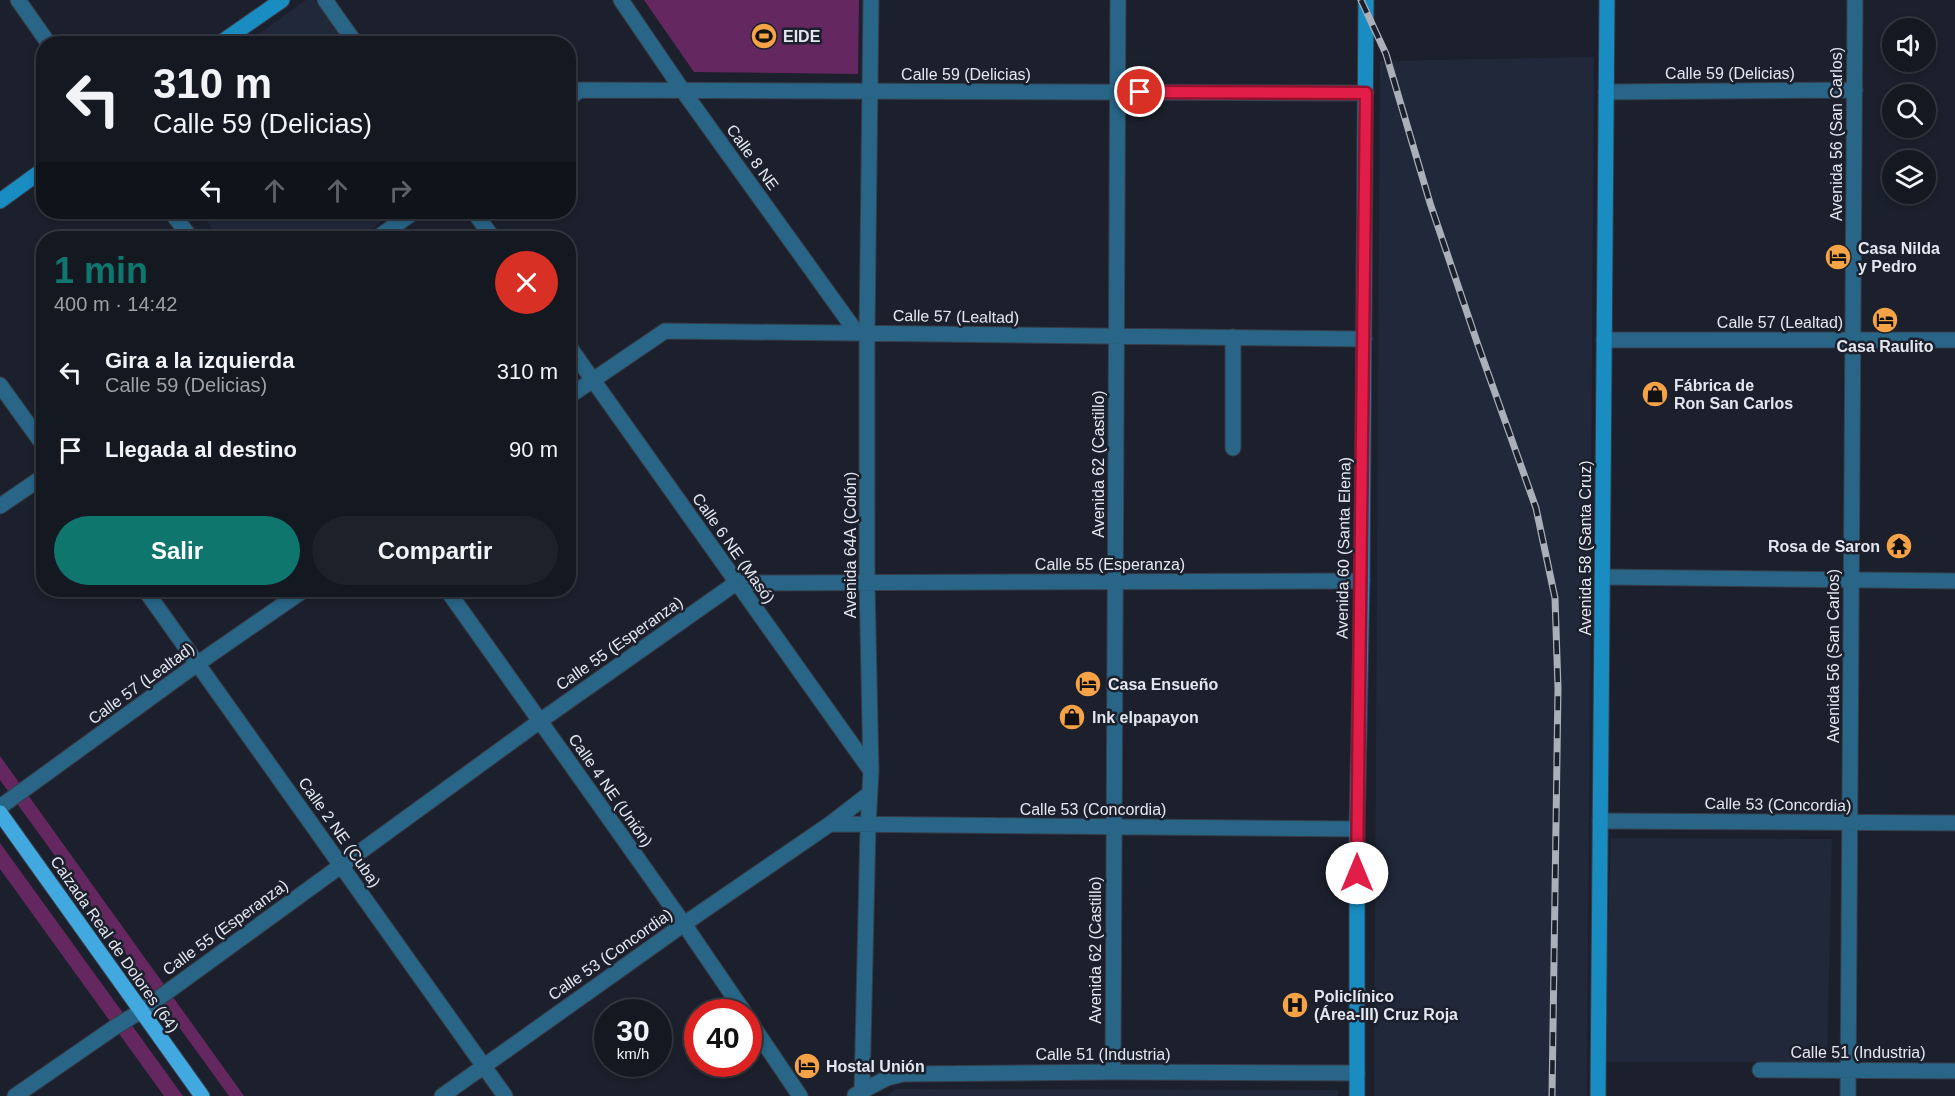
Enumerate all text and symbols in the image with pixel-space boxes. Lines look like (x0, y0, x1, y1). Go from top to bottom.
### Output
map controls (1882, 18, 1936, 204)
button: sound (1882, 18, 1936, 72)
sports icon: EIDE (749, 21, 779, 51)
place label: EIDE (783, 28, 821, 45)
street label: Avenida 56 (San Carlos) (1828, 47, 1845, 221)
icon: left (54, 60, 132, 138)
text: 310 m (153, 60, 272, 107)
street label: Calle 59 (Delicias) (1665, 65, 1795, 82)
street label: Calle 59 (Delicias) (901, 66, 1031, 83)
pin (1114, 66, 1165, 117)
icon: arrive (1123, 75, 1156, 108)
button: search (1882, 84, 1936, 138)
text: Calle 59 (Delicias) (153, 109, 372, 139)
street label: Calle 8 NE (723, 121, 782, 193)
button: layers (1882, 150, 1936, 204)
icon: left (195, 174, 228, 207)
icon: ahead (258, 174, 291, 207)
icon: ahead (321, 174, 354, 207)
icon: right (384, 174, 417, 207)
place label: Casa Nilda y Pedro (1858, 240, 1940, 275)
hotel icon: Casa Nilda y Pedro (1823, 242, 1853, 272)
text: 1 min (54, 250, 148, 291)
button: close (495, 251, 558, 314)
text: 400 m · 14:42 (54, 293, 177, 315)
hotel icon: Casa Raulito (1870, 305, 1900, 335)
street label: Calle 57 (Lealtad) (893, 307, 1019, 326)
street label: Calle 57 (Lealtad) (1717, 314, 1843, 331)
place label: Casa Raulito (1837, 338, 1934, 355)
text: Gira a la izquierda (105, 348, 295, 373)
icon: left (54, 356, 87, 389)
text: 310 m (497, 359, 558, 384)
text: Calle 59 (Delicias) (105, 374, 267, 396)
place label: Fábrica de Ron San Carlos (1674, 377, 1793, 412)
shop icon: Fábrica de Ron San Carlos (1640, 379, 1670, 409)
street label: Avenida 62 (Castillo) (1090, 390, 1107, 538)
icon: arrive (54, 434, 87, 467)
text: Llegada al destino (105, 437, 297, 462)
text: 90 m (509, 437, 558, 462)
street label: Avenida 60 (Santa Elena) (1333, 457, 1354, 639)
street label: Avenida 58 (Santa Cruz) (1577, 461, 1594, 635)
street label: Avenida 64A (Colón) (842, 472, 859, 618)
street label: Calle 6 NE (Masó) (689, 490, 778, 607)
button: Salir (54, 516, 300, 585)
button: Compartir (312, 516, 558, 585)
temple icon: Rosa de Saron (1884, 531, 1914, 561)
place label: Rosa de Saron (1768, 538, 1880, 555)
street label: Calle 55 (Esperanza) (1035, 556, 1185, 573)
street label: Avenida 56 (San Carlos) (1825, 569, 1842, 743)
street label: Calle 55 (Esperanza) (553, 593, 686, 693)
street label: Calle 57 (Lealtad) (85, 639, 197, 727)
hotel icon: Casa Ensueño (1073, 669, 1103, 699)
place label: Casa Ensueño (1108, 676, 1218, 693)
shop icon: Ink elpapayon (1057, 702, 1087, 732)
place label: Ink elpapayon (1092, 709, 1199, 726)
street label: Calle 4 NE (Unión) (565, 731, 656, 850)
street label: Calle 2 NE (Cuba) (295, 774, 384, 890)
street label: Calle 53 (Concordia) (1704, 795, 1851, 814)
street label: Calle 53 (Concordia) (1020, 801, 1166, 818)
position arrow (1325, 841, 1389, 905)
street label: Calzada Real de Dolores (64) (47, 853, 182, 1035)
street label: Calle 55 (Esperanza) (160, 876, 291, 978)
street label: Avenida 62 (Castillo) (1087, 876, 1104, 1024)
street label: Calle 53 (Concordia) (545, 905, 675, 1003)
place label: Policlínico (Área-III) Cruz Roja (1314, 988, 1458, 1023)
hospital icon: Policlínico (Área-III) Cruz Roja (1280, 990, 1310, 1020)
speed limit sign: 40 (684, 999, 762, 1077)
text: 30 (616, 1014, 650, 1047)
street label: Calle 51 (Industria) (1790, 1044, 1926, 1061)
text: km/h (617, 1045, 649, 1062)
street label: Calle 51 (Industria) (1035, 1046, 1171, 1063)
hotel icon: Hostal Unión (792, 1051, 822, 1081)
place label: Hostal Unión (826, 1058, 925, 1075)

